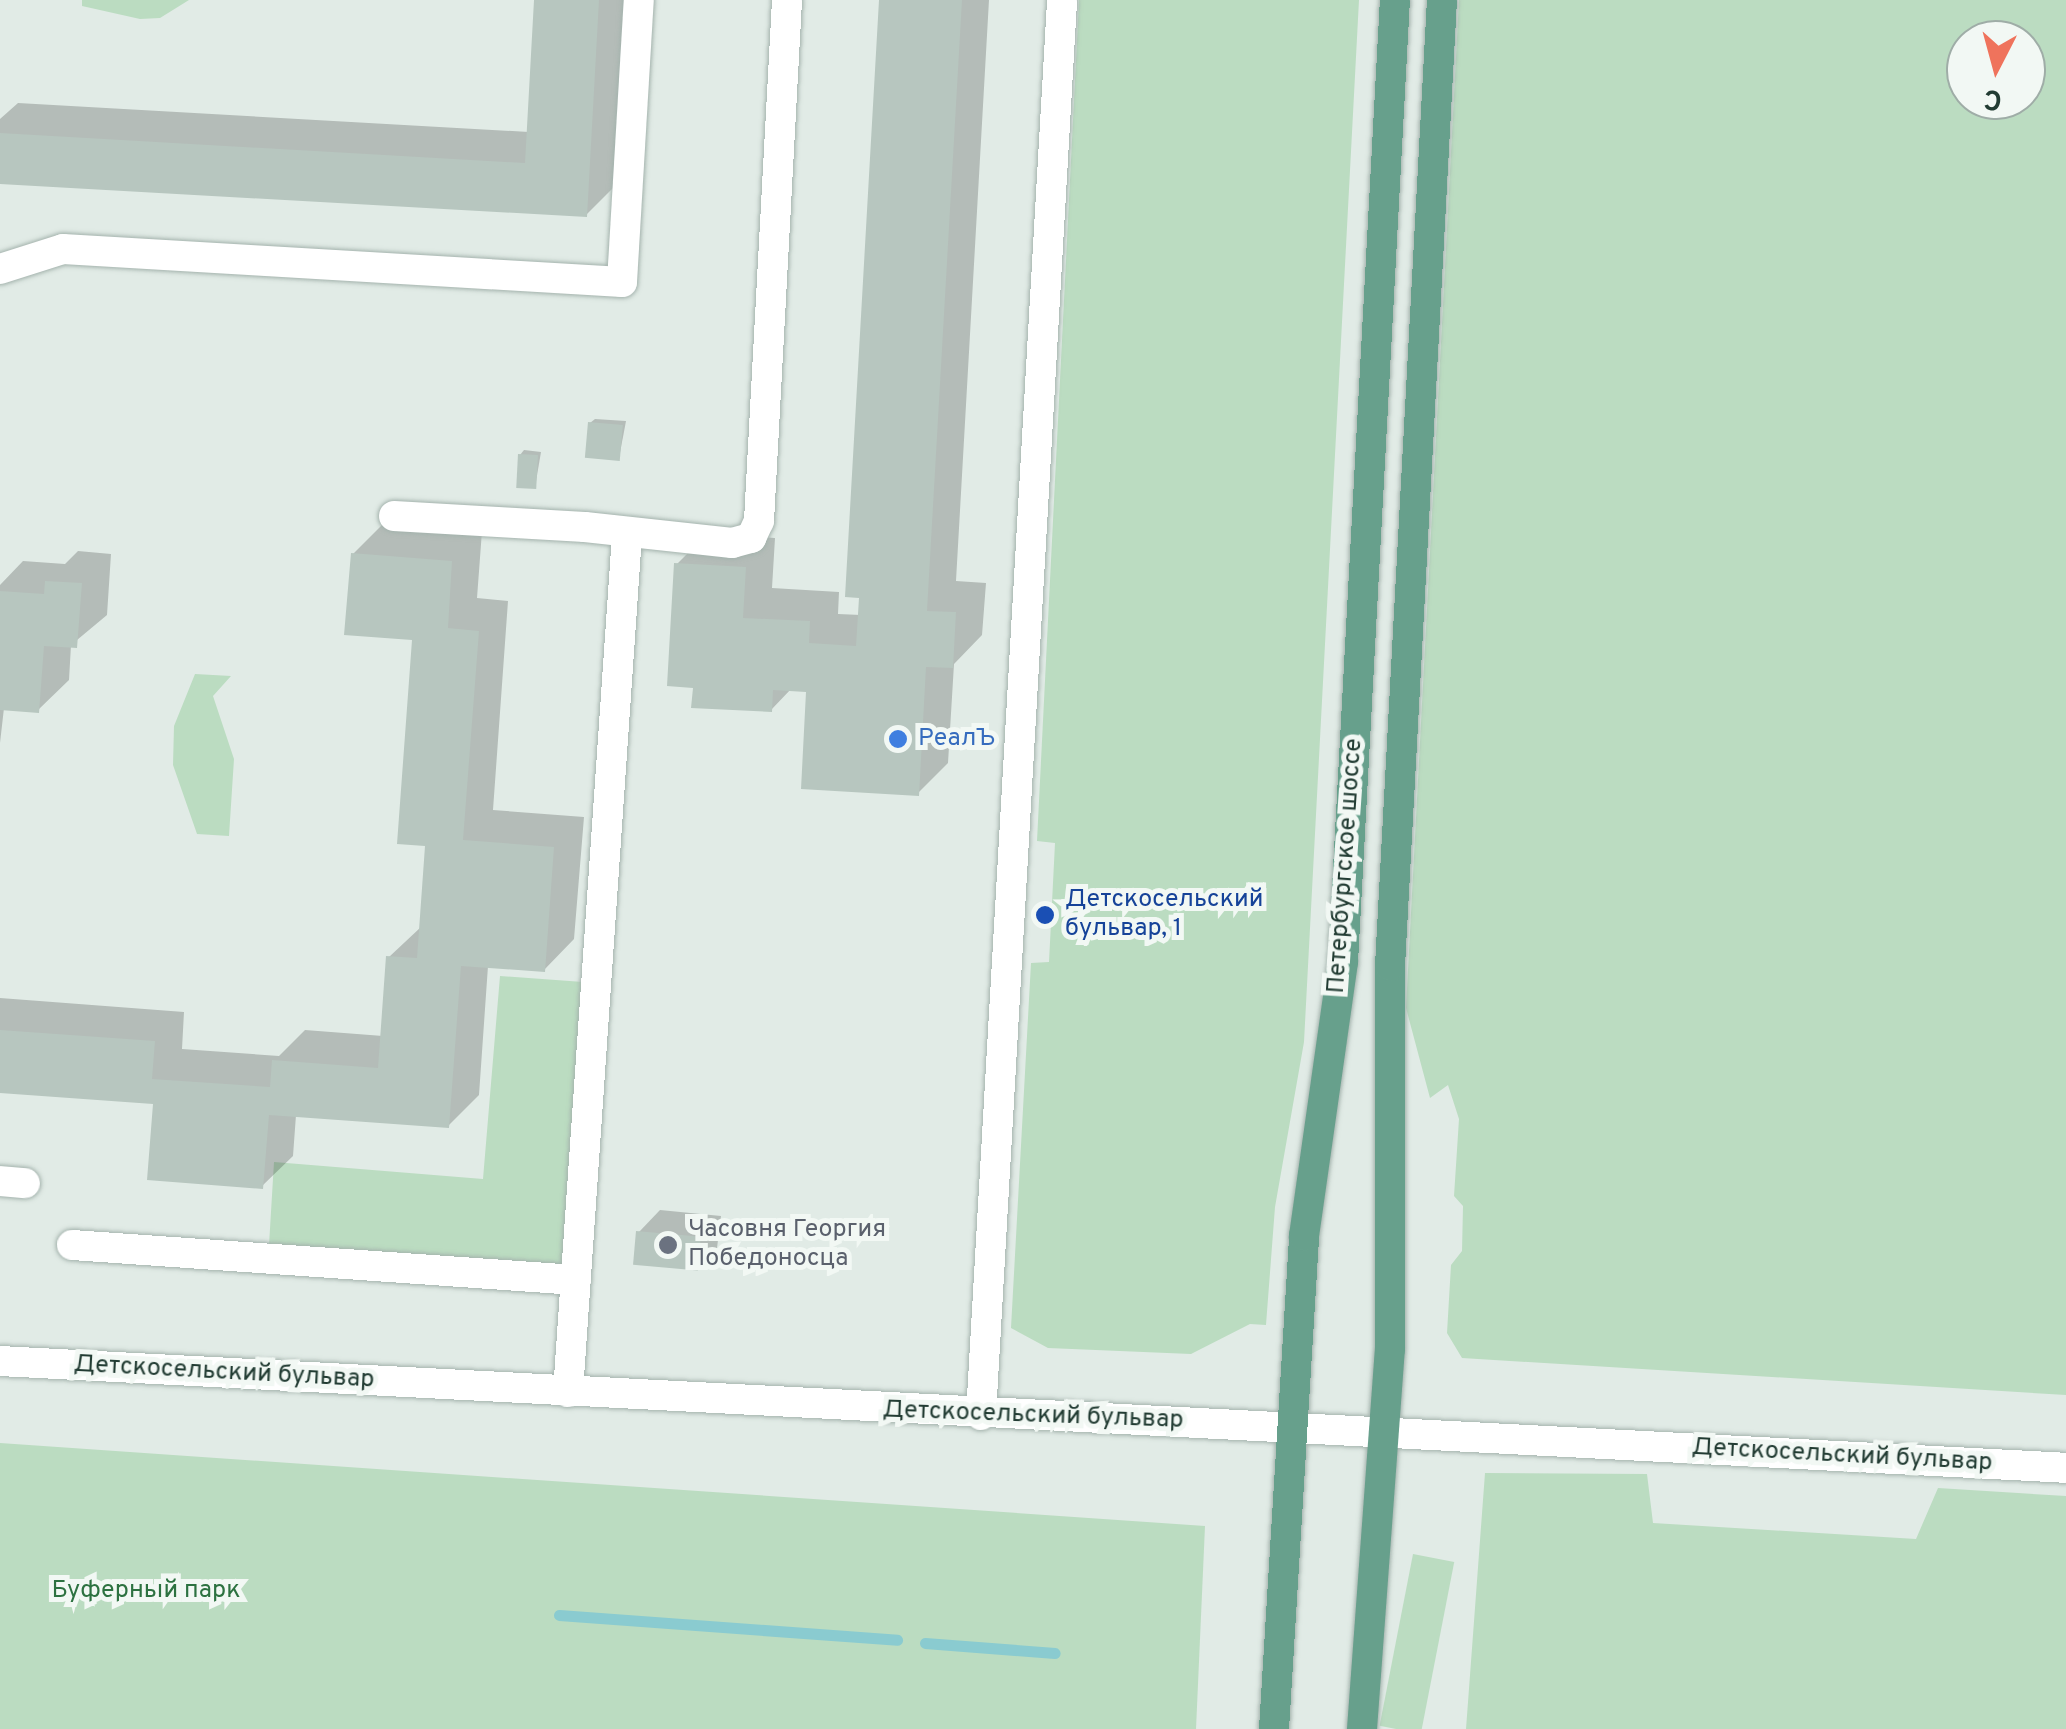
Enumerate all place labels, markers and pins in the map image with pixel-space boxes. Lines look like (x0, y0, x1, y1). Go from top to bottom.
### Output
place label: РеалЪ (918, 724, 995, 754)
marker: РеалЪ (887, 728, 909, 750)
place label: Детскосельский бульвар, 1 (1065, 886, 1263, 945)
marker: Детскосельский бульвар, 1 (1034, 904, 1056, 926)
place label: Часовня Георгия Победоносца (688, 1216, 886, 1275)
marker: Часовня Георгия Победоносца (657, 1234, 679, 1256)

